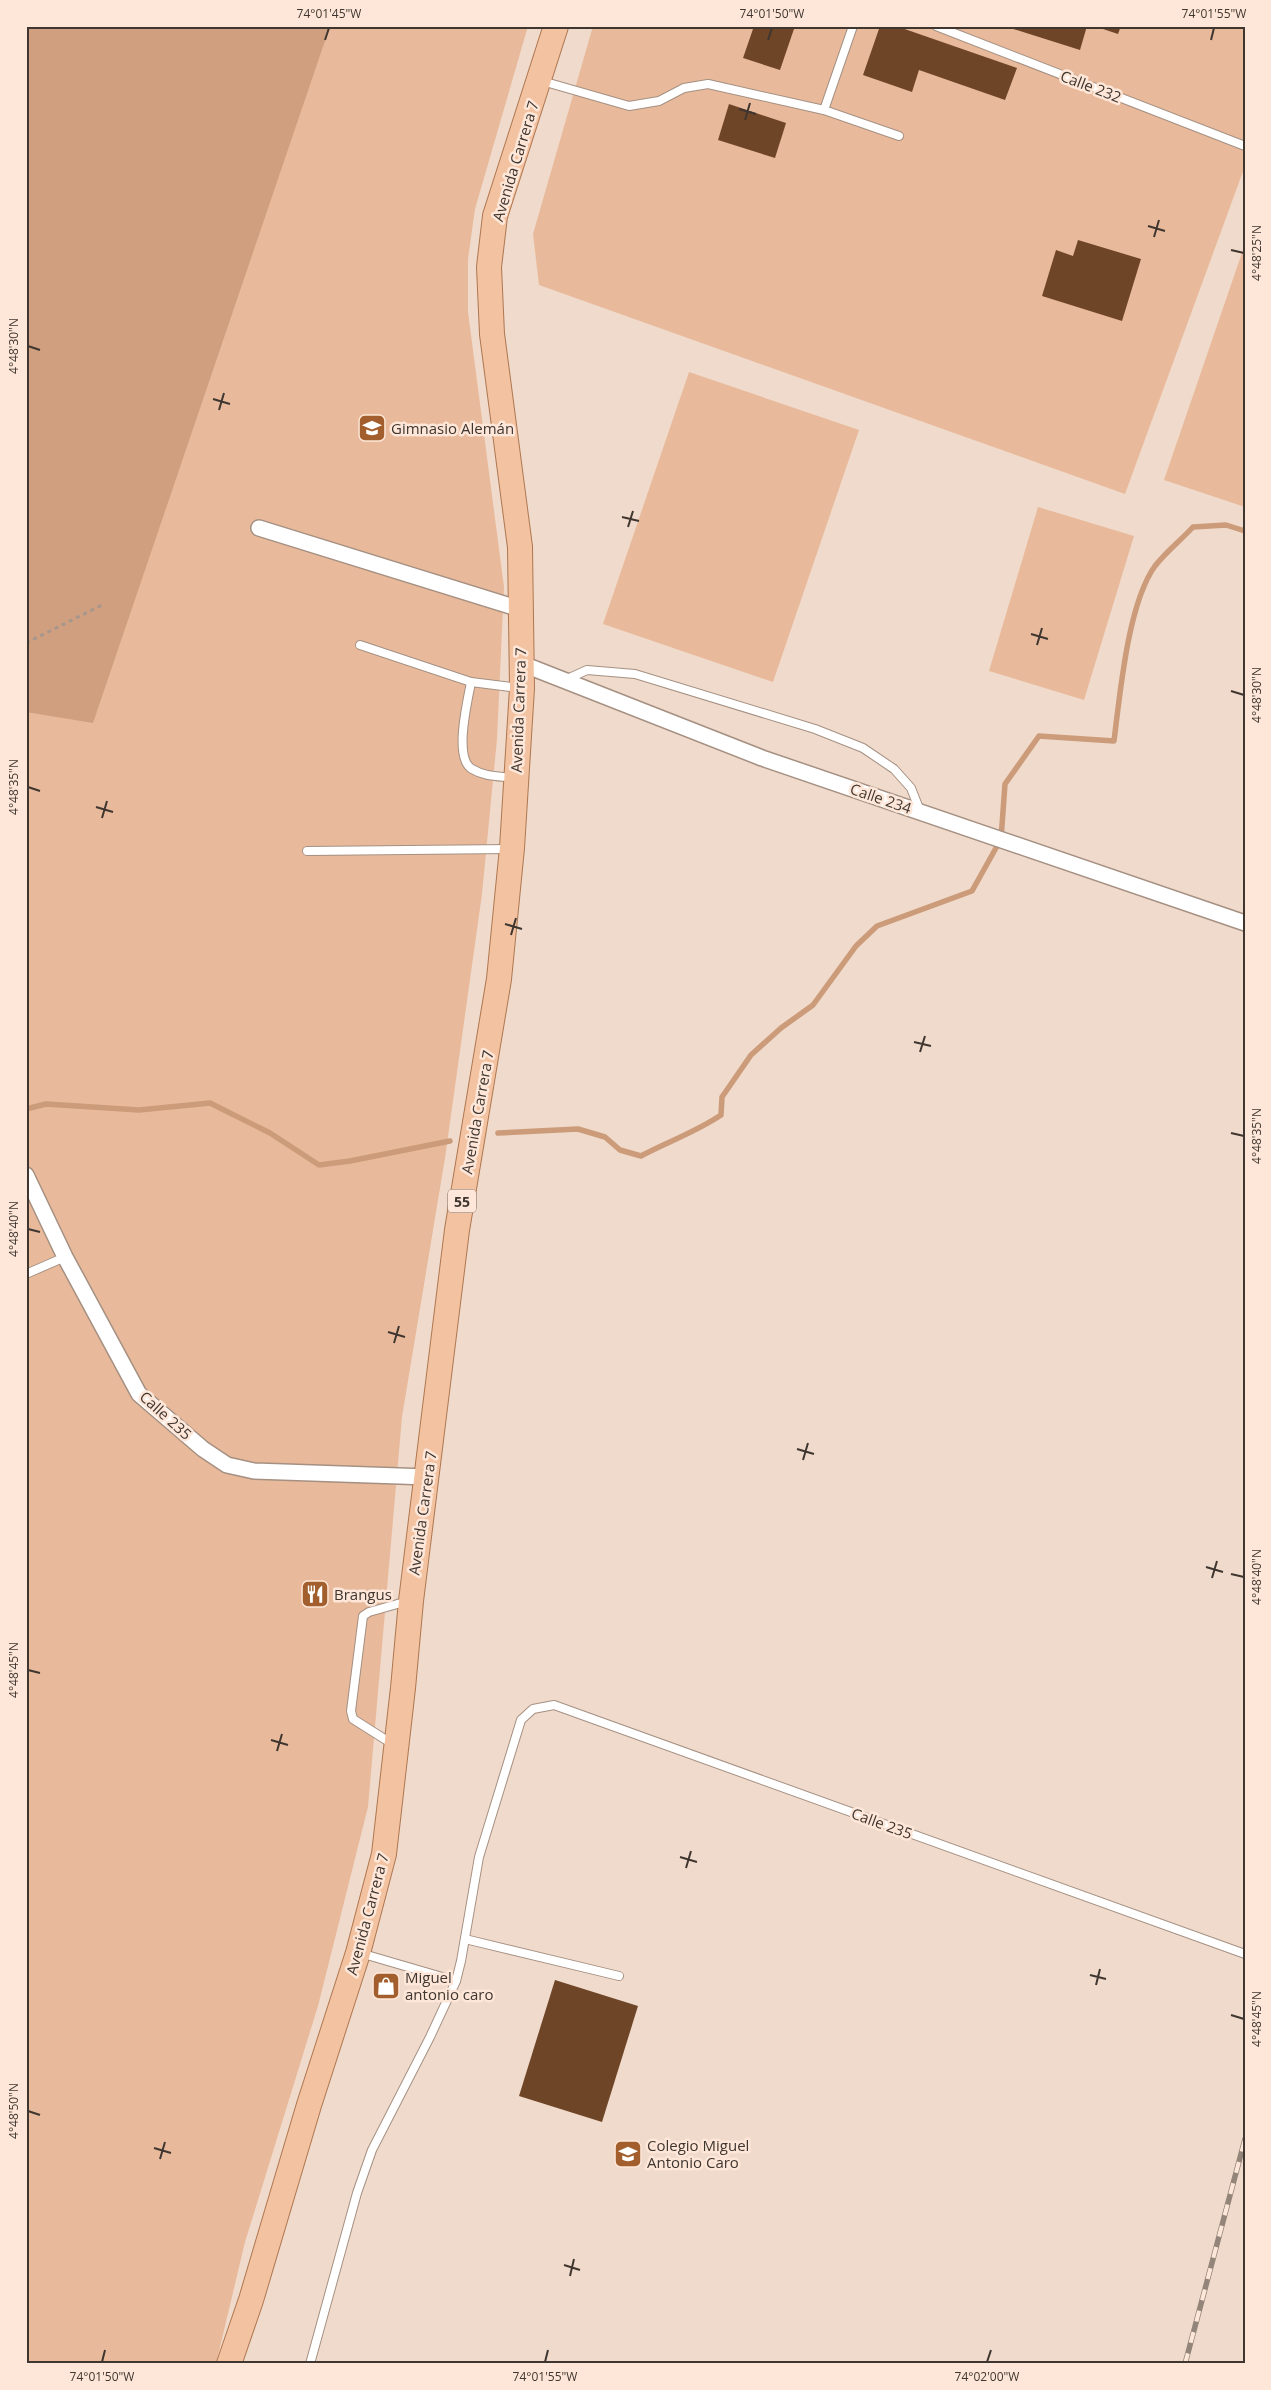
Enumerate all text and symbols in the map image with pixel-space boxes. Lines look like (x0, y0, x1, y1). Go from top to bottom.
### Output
text: 74°01'45"W (297, 5, 361, 22)
text: 74°01'50"W (740, 5, 804, 22)
text: 74°01'55"W (1182, 5, 1246, 22)
street label: Calle 232 (1058, 65, 1124, 107)
street label: Avenida Carrera 7 (487, 98, 543, 224)
text: 4°48'25"N (1248, 225, 1265, 281)
text: 4°48'30"N (5, 318, 22, 374)
school or university icon: Gimnasio Alemán (357, 413, 387, 443)
place label: Gimnasio Alemán (391, 418, 514, 438)
street label: Avenida Carrera 7 (506, 647, 530, 773)
text: 4°48'30"N (1248, 667, 1265, 723)
text: 4°48'35"N (5, 759, 22, 815)
street label: Calle 234 (848, 778, 915, 818)
street label: Avenida Carrera 7 (456, 1049, 498, 1175)
text: 4°48'35"N (1248, 1108, 1265, 1164)
road number: 55 (448, 1190, 476, 1212)
text: 4°48'40"N (5, 1201, 22, 1257)
street label: Calle 235 (136, 1386, 196, 1444)
street label: Avenida Carrera 7 (403, 1450, 441, 1576)
text: 4°48'40"N (1248, 1549, 1265, 1605)
restaurant icon: Brangus (300, 1579, 330, 1609)
place label: Brangus (334, 1584, 392, 1604)
text: 4°48'45"N (5, 1642, 22, 1698)
street label: Calle 235 (849, 1803, 915, 1843)
street label: Avenida Carrera 7 (341, 1851, 393, 1977)
place label: Miguel antonio caro (405, 1967, 493, 2004)
shop icon: Miguel antonio caro (371, 1971, 401, 2001)
text: 4°48'45"N (1248, 1991, 1265, 2047)
text: 4°48'50"N (5, 2083, 22, 2139)
place label: Colegio Miguel Antonio Caro (647, 2135, 749, 2172)
school or university icon: Colegio Miguel Antonio Caro (613, 2139, 643, 2169)
text: 74°01'50"W (70, 2368, 134, 2385)
text: 74°01'55"W (513, 2368, 577, 2385)
text: 74°02'00"W (955, 2368, 1019, 2385)

